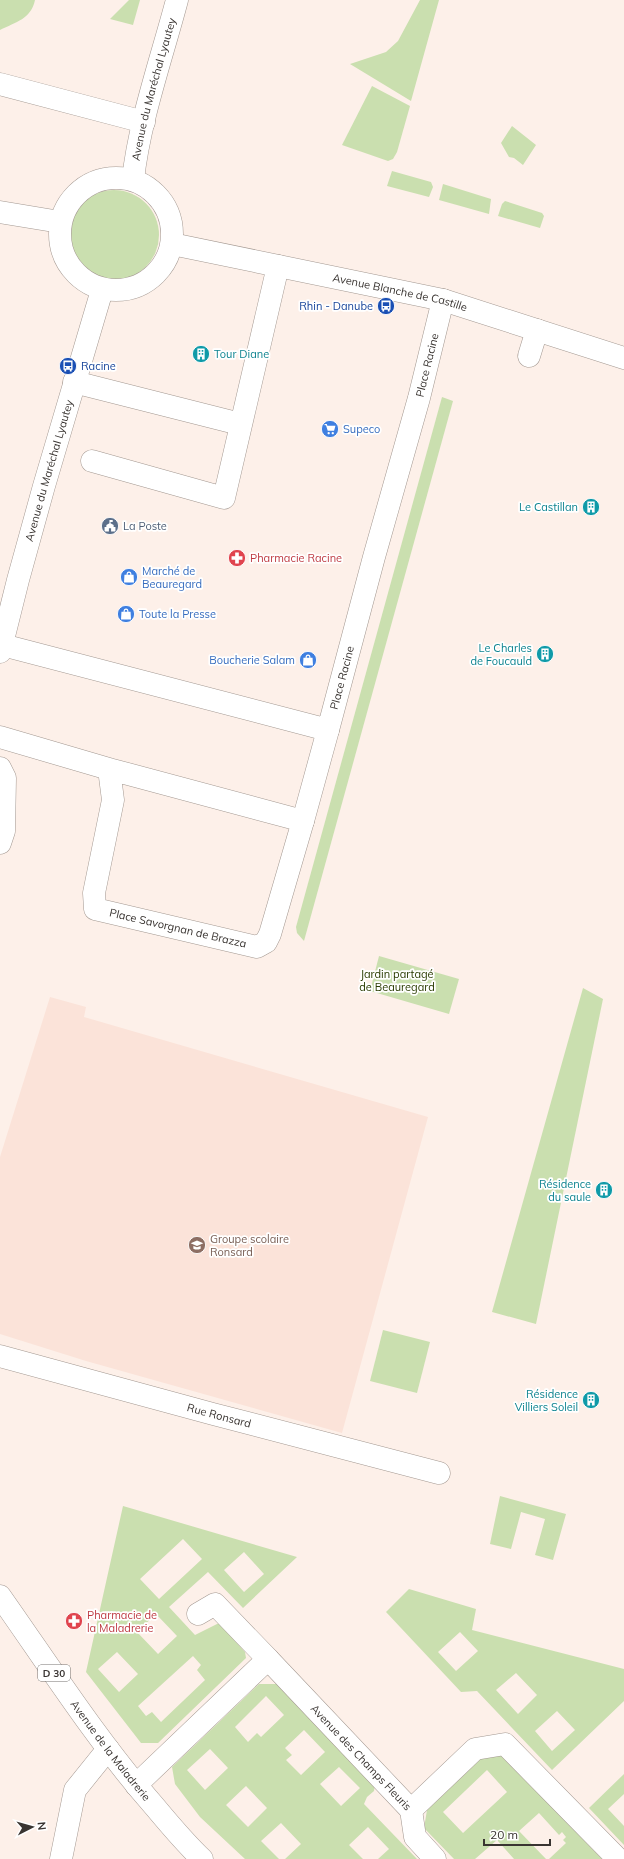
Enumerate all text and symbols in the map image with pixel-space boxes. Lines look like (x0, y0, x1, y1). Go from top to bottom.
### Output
street label: Avenue du Maréchal Lyautey (129, 16, 179, 162)
street label: Avenue Blanche de Castille (331, 270, 469, 314)
bus stop icon: Rhin - Danube (376, 296, 396, 316)
place label: Rhin - Danube (299, 299, 373, 313)
street label: Place Racine (412, 332, 442, 399)
building icon: Tour Diane (191, 344, 211, 364)
place label: Tour Diane (214, 347, 269, 361)
bus stop icon: Racine (58, 356, 78, 376)
place label: Racine (81, 359, 116, 373)
street label: Avenue du Maréchal Lyautey (22, 398, 76, 543)
supermarket icon: Supeco (320, 419, 340, 439)
place label: Supeco (343, 422, 380, 436)
building icon: Le Castillan (581, 497, 601, 517)
place label: Le Castillan (519, 500, 578, 514)
public building icon: La Poste (100, 516, 120, 536)
place label: La Poste (123, 519, 167, 533)
pharmacy icon: Pharmacie Racine (227, 548, 247, 568)
place label: Pharmacie Racine (250, 551, 342, 565)
place label: Marché de Beauregard (142, 564, 202, 591)
shop icon: Marché de Beauregard (119, 567, 139, 587)
shop icon: Toute la Presse (116, 604, 136, 624)
place label: Toute la Presse (139, 607, 216, 621)
place label: Le Charles de Foucauld (470, 641, 532, 668)
street label: Place Racine (327, 644, 357, 711)
building icon: Le Charles de Foucauld (535, 644, 555, 664)
shop icon: Boucherie Salam (298, 650, 318, 670)
place label: Boucherie Salam (209, 653, 295, 667)
street label: Place Savorgnan de Brazza (108, 905, 248, 951)
park label: Jardin partagé de Beauregard (359, 967, 435, 994)
place label: Résidence du saule (539, 1177, 591, 1204)
building icon: Résidence du saule (594, 1180, 614, 1200)
place label: Groupe scolaire Ronsard (210, 1232, 289, 1259)
school or university icon: Groupe scolaire Ronsard (187, 1235, 207, 1255)
place label: Résidence Villiers Soleil (515, 1387, 578, 1414)
building icon: Résidence Villiers Soleil (581, 1390, 601, 1410)
street label: Rue Ronsard (185, 1400, 253, 1431)
place label: Pharmacie de la Maladrerie (87, 1608, 157, 1635)
pharmacy icon: Pharmacie de la Maladrerie (64, 1611, 84, 1631)
road number: D 30 (38, 1665, 70, 1681)
street label: Avenue de la Maladrerie (68, 1697, 154, 1804)
street label: Avenue des Champs Fleuris (308, 1702, 415, 1813)
north arrow (12, 1807, 52, 1847)
text: N (35, 1821, 49, 1831)
scale bar (484, 1821, 550, 1847)
text: 20 m (490, 1827, 518, 1842)

